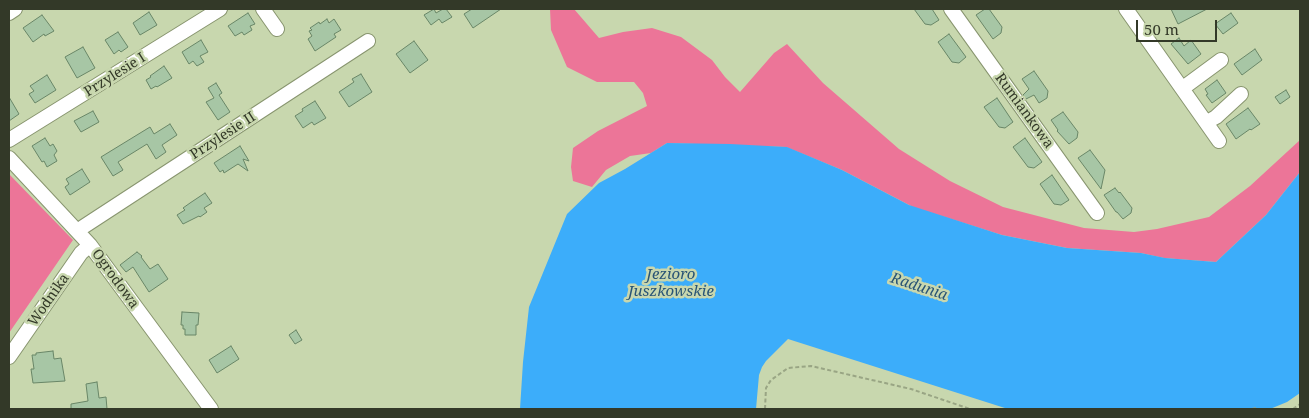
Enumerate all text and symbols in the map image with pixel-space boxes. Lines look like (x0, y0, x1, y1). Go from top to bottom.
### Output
scale bar (1139, 10, 1220, 42)
text: 50 m (1144, 19, 1179, 39)
street label: Przylesie I (81, 50, 149, 100)
street label: Rumiankowa (991, 70, 1057, 152)
street label: Przylesie II (187, 109, 259, 163)
street label: Ogrodowa (88, 246, 142, 312)
water label: Jezioro Juszkowskie (628, 266, 714, 301)
water label: Radunia (888, 269, 950, 305)
street label: Wodnika (25, 271, 73, 329)

